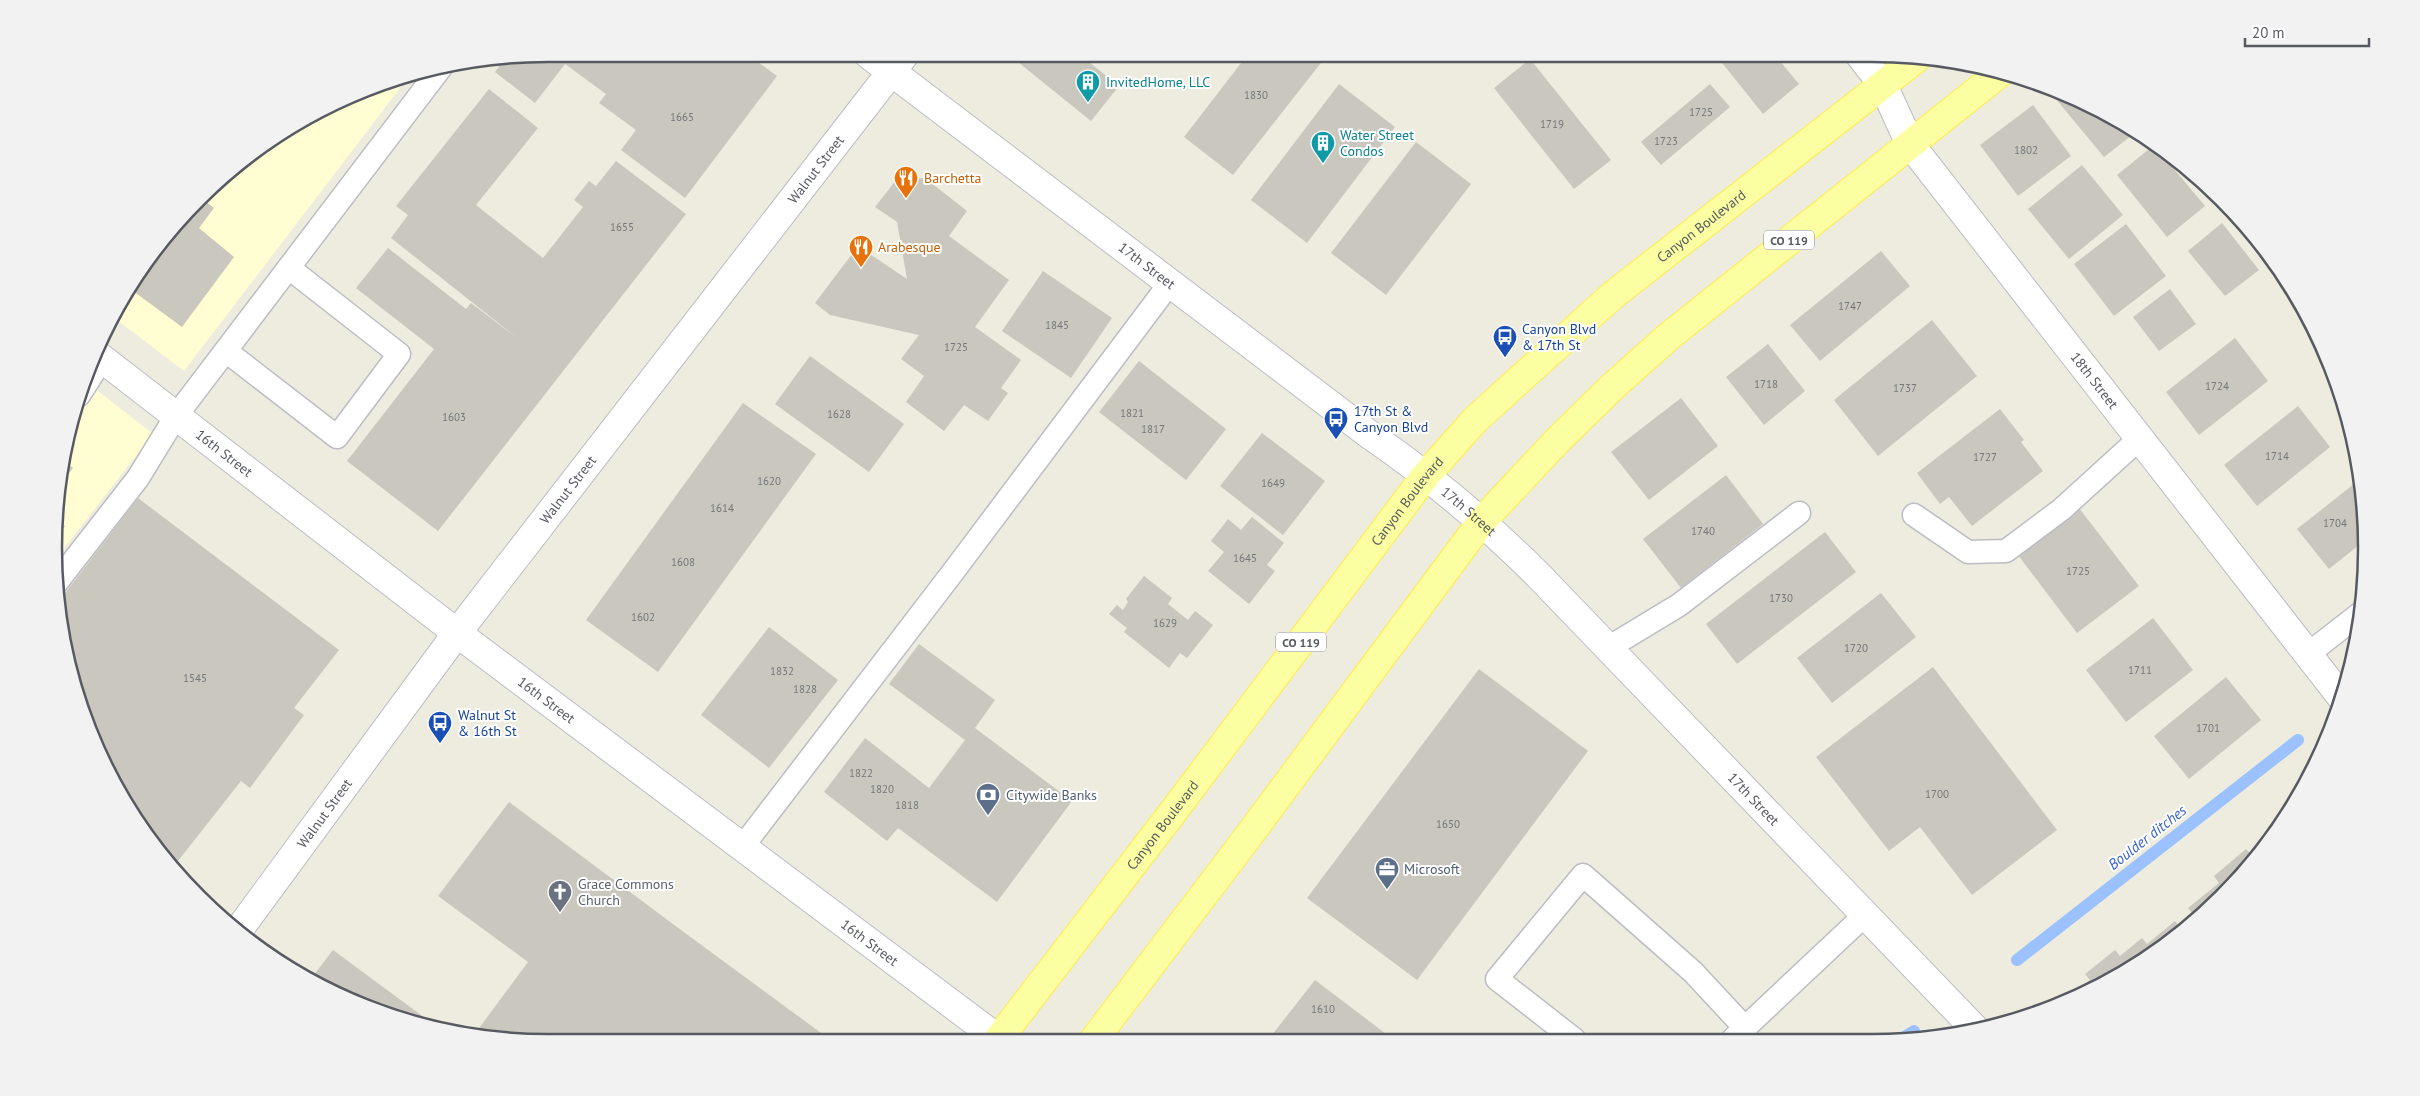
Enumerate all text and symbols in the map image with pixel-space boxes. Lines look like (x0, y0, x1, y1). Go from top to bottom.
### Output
scale bar (2245, 15, 2369, 47)
text: 20 m (2252, 23, 2285, 42)
building icon: InvitedHome, LLC (1075, 69, 1101, 103)
place label: InvitedHome, LLC (1106, 73, 1210, 91)
house number: 1830 (1244, 88, 1268, 102)
house number: 1725 (1689, 105, 1713, 119)
house number: 1665 (670, 110, 694, 124)
house number: 1719 (1540, 117, 1564, 131)
place label: Water Street Condos (1340, 126, 1414, 160)
building icon: Water Street Condos (1310, 130, 1336, 164)
street label: Walnut Street (784, 131, 848, 207)
house number: 1723 (1654, 134, 1678, 148)
house number: 1802 (2014, 143, 2038, 157)
restaurant icon: Barchetta (893, 165, 919, 199)
place label: Barchetta (924, 169, 981, 187)
street label: Canyon Boulevard (1653, 186, 1749, 266)
house number: 1655 (610, 220, 634, 234)
road number: CO 119 (1764, 230, 1814, 250)
restaurant icon: Arabesque (848, 234, 874, 268)
place label: Arabesque (878, 238, 941, 256)
street label: 17th Street (1115, 238, 1179, 293)
house number: 1747 (1838, 299, 1862, 313)
house number: 1845 (1045, 318, 1069, 332)
place label: Canyon Blvd & 17th St (1522, 320, 1596, 354)
bus stop icon: Canyon Blvd & 17th St (1492, 324, 1518, 358)
house number: 1725 (944, 340, 968, 354)
street label: 18th Street (2067, 348, 2122, 413)
house number: 1718 (1754, 377, 1778, 391)
house number: 1724 (2205, 379, 2229, 393)
house number: 1737 (1893, 381, 1917, 395)
place label: 17th St & Canyon Blvd (1354, 402, 1428, 436)
house number: 1821 (1120, 406, 1144, 420)
bus stop icon: 17th St & Canyon Blvd (1323, 406, 1349, 440)
house number: 1628 (827, 407, 851, 421)
house number: 1603 (442, 410, 466, 424)
house number: 1817 (1141, 422, 1165, 436)
street label: 16th Street (192, 425, 256, 481)
house number: 1714 (2265, 449, 2289, 463)
house number: 1727 (1973, 450, 1997, 464)
street label: Walnut Street (536, 452, 600, 527)
street label: Canyon Boulevard (1367, 453, 1447, 549)
house number: 1620 (757, 474, 781, 488)
house number: 1649 (1261, 476, 1285, 490)
street label: 17th Street (1437, 483, 1500, 540)
house number: 1614 (710, 501, 734, 515)
house number: 1704 (2323, 516, 2347, 530)
house number: 1740 (1691, 524, 1715, 538)
house number: 1645 (1233, 551, 1257, 565)
house number: 1608 (671, 555, 695, 569)
house number: 1725 (2066, 564, 2090, 578)
house number: 1730 (1769, 591, 1793, 605)
house number: 1602 (631, 610, 655, 624)
house number: 1629 (1153, 616, 1177, 630)
road number: CO 119 (1276, 632, 1326, 652)
house number: 1720 (1844, 641, 1868, 655)
house number: 1711 (2128, 663, 2152, 677)
house number: 1832 (770, 664, 794, 678)
house number: 1545 (183, 671, 207, 685)
street label: 16th Street (514, 673, 579, 728)
house number: 1828 (793, 682, 817, 696)
place label: Walnut St & 16th St (458, 706, 517, 740)
bus stop icon: Walnut St & 16th St (427, 710, 453, 744)
house number: 1701 (2196, 721, 2220, 735)
house number: 1822 (849, 766, 873, 780)
street label: 17th Street (1724, 769, 1783, 829)
street label: Walnut Street (293, 775, 356, 852)
street label: Canyon Boulevard (1123, 777, 1202, 874)
house number: 1820 (870, 782, 894, 796)
bank icon: Citywide Banks (975, 782, 1001, 816)
place label: Citywide Banks (1006, 786, 1097, 804)
house number: 1700 (1925, 787, 1949, 801)
house number: 1818 (895, 798, 919, 812)
water label: Boulder ditches (2104, 800, 2190, 874)
house number: 1650 (1436, 817, 1460, 831)
office icon: Microsoft (1374, 856, 1400, 890)
place label: Microsoft (1404, 860, 1460, 878)
place label: Grace Commons Church (578, 875, 674, 909)
church icon: Grace Commons Church (547, 879, 573, 913)
street label: 16th Street (837, 915, 902, 970)
house number: 1610 (1311, 1002, 1335, 1016)

